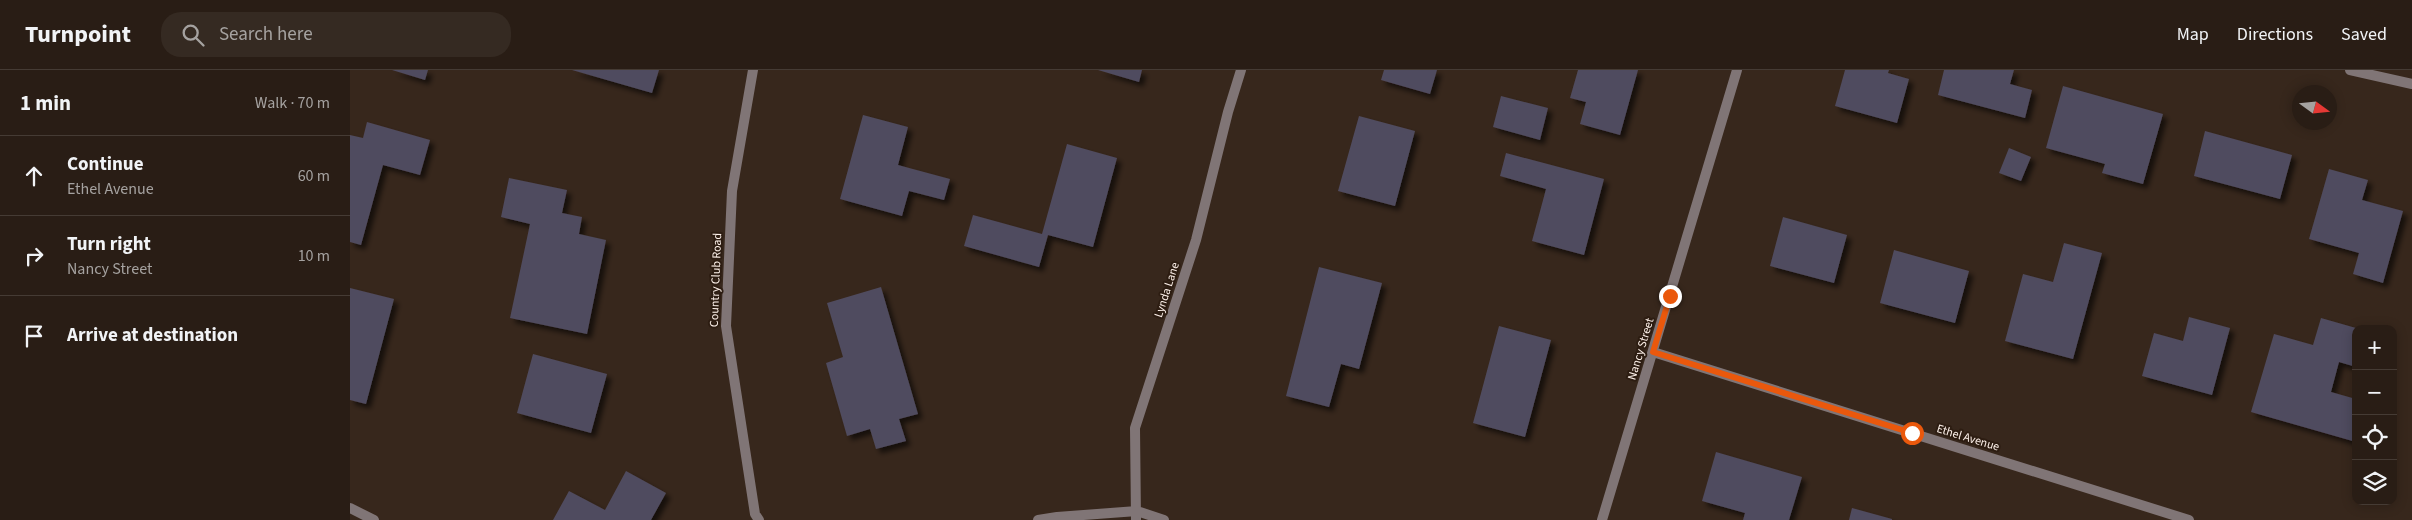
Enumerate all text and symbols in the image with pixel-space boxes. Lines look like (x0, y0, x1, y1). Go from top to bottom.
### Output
search box (161, 12, 511, 57)
text: Turnpoint (25, 17, 131, 52)
icon: search (179, 21, 207, 49)
text: Search here (219, 21, 313, 48)
text: Map (2177, 22, 2209, 47)
text: Directions (2237, 22, 2313, 47)
text: Saved (2341, 22, 2387, 47)
north arrow (2292, 85, 2337, 130)
text: 1 min (20, 88, 71, 118)
text: Walk · 70 m (255, 92, 330, 114)
text: Continue (67, 151, 144, 178)
icon: ahead (20, 162, 48, 190)
text: 60 m (298, 165, 330, 187)
text: Ethel Avenue (67, 178, 154, 200)
text: Turn right (67, 231, 151, 258)
street label: Country Club Road (706, 233, 726, 327)
icon: right (20, 242, 48, 270)
text: 10 m (298, 245, 330, 267)
text: Nancy Street (67, 258, 152, 280)
street label: Lynda Lane (1150, 260, 1184, 320)
route end (1659, 285, 1682, 308)
street label: Nancy Street (1624, 316, 1658, 382)
icon: arrive (20, 322, 48, 350)
text: Arrive at destination (67, 322, 238, 349)
map controls (2352, 325, 2397, 505)
button: + (2352, 325, 2397, 370)
button: − (2352, 370, 2397, 415)
button: locate (2352, 415, 2397, 460)
street label: Ethel Avenue (1934, 420, 2002, 456)
route start (1901, 422, 1924, 445)
button: layers (2352, 460, 2397, 505)

